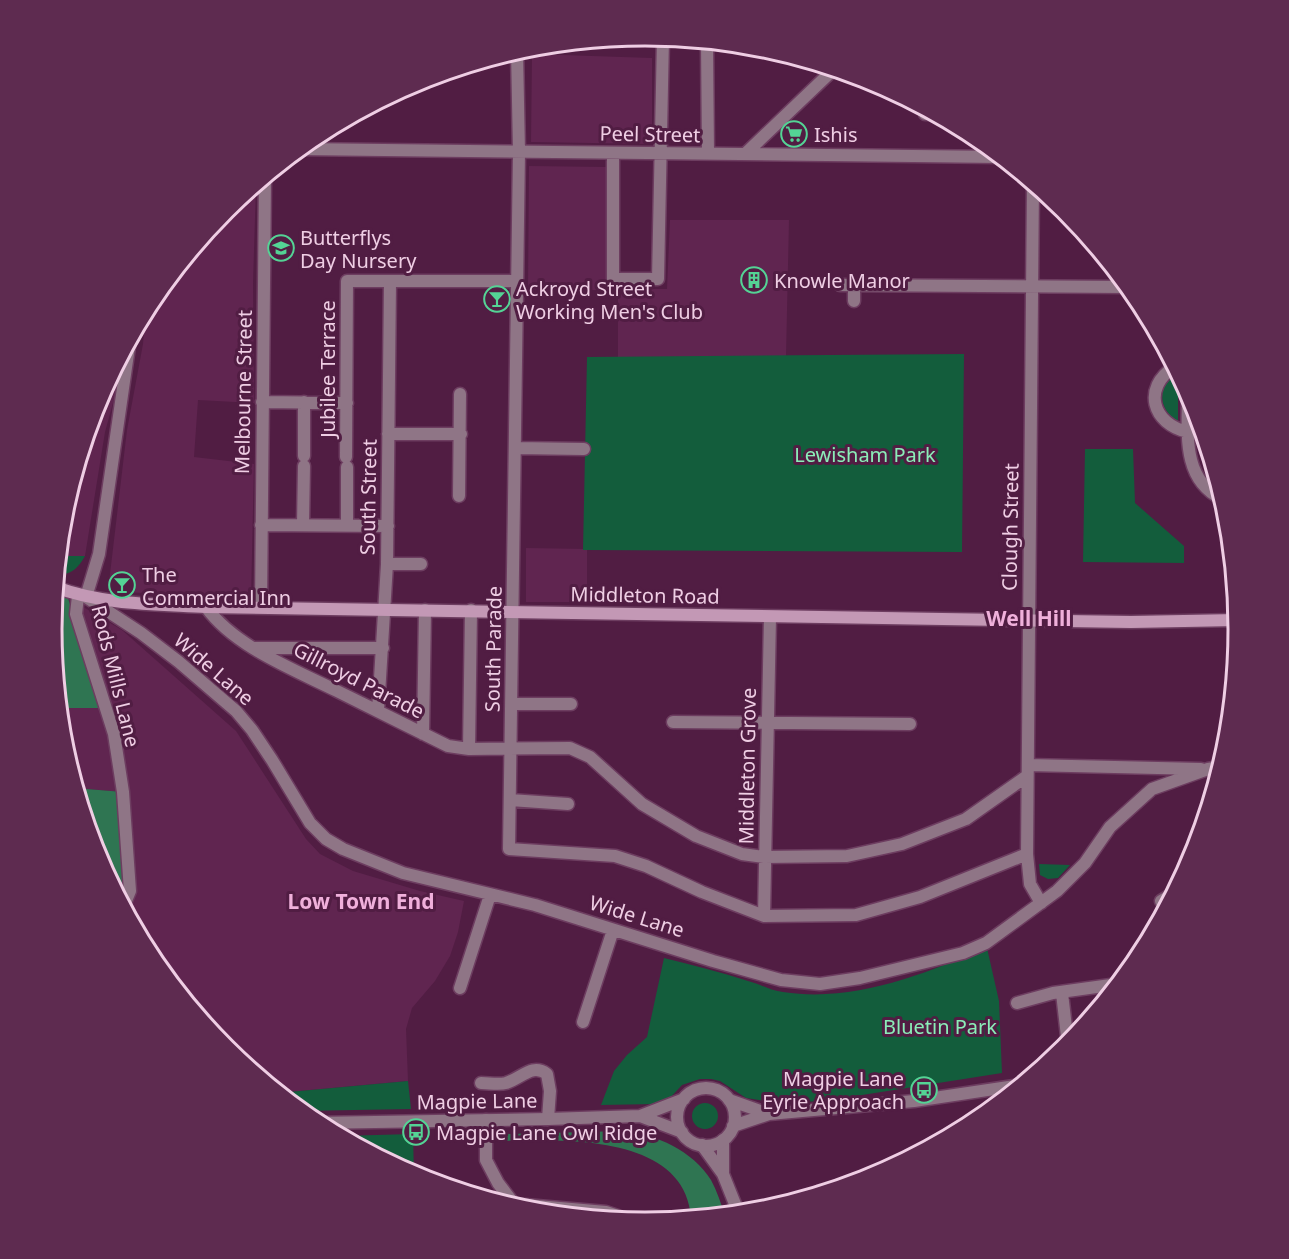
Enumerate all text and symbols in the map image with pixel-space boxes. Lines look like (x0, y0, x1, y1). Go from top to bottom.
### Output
supermarket icon: Ishis (779, 119, 809, 149)
street label: Peel Street (599, 120, 701, 148)
place label: Ishis (814, 121, 857, 148)
place label: Butterflys Day Nursery (300, 224, 417, 274)
school or university icon: Butterflys Day Nursery (266, 233, 296, 263)
building icon: Knowle Manor (739, 265, 769, 295)
place label: Knowle Manor (774, 267, 910, 294)
place label: Ackroyd Street Working Men's Club (516, 275, 703, 325)
bar icon: Ackroyd Street Working Men's Club (482, 284, 512, 314)
street label: Jubilee Terrace (314, 300, 341, 440)
street label: Melbourne Street (228, 310, 258, 474)
street label: South Street (353, 439, 383, 555)
park label: Lewisham Park (794, 441, 936, 468)
street label: Clough Street (995, 463, 1025, 591)
place label: The Commercial Inn (142, 561, 291, 611)
bar icon: The Commercial Inn (107, 570, 137, 600)
street label: Middleton Road (570, 580, 720, 610)
street label: South Parade (478, 586, 508, 712)
street label: Rods Mills Lane (85, 602, 147, 750)
district label: Well Hill (986, 604, 1072, 632)
street label: Wide Lane (168, 627, 260, 711)
street label: Gillroyd Parade (289, 635, 429, 725)
street label: Middleton Grove (732, 687, 762, 845)
district label: Low Town End (288, 887, 435, 915)
street label: Wide Lane (586, 889, 688, 943)
park label: Bluetin Park (883, 1013, 997, 1040)
place label: Magpie Lane Eyrie Approach (762, 1065, 904, 1115)
bus stop icon: Magpie Lane Eyrie Approach (909, 1075, 939, 1105)
street label: Magpie Lane (416, 1086, 538, 1116)
bus stop icon: Magpie Lane Owl Ridge (401, 1117, 431, 1147)
place label: Magpie Lane Owl Ridge (436, 1119, 657, 1146)

